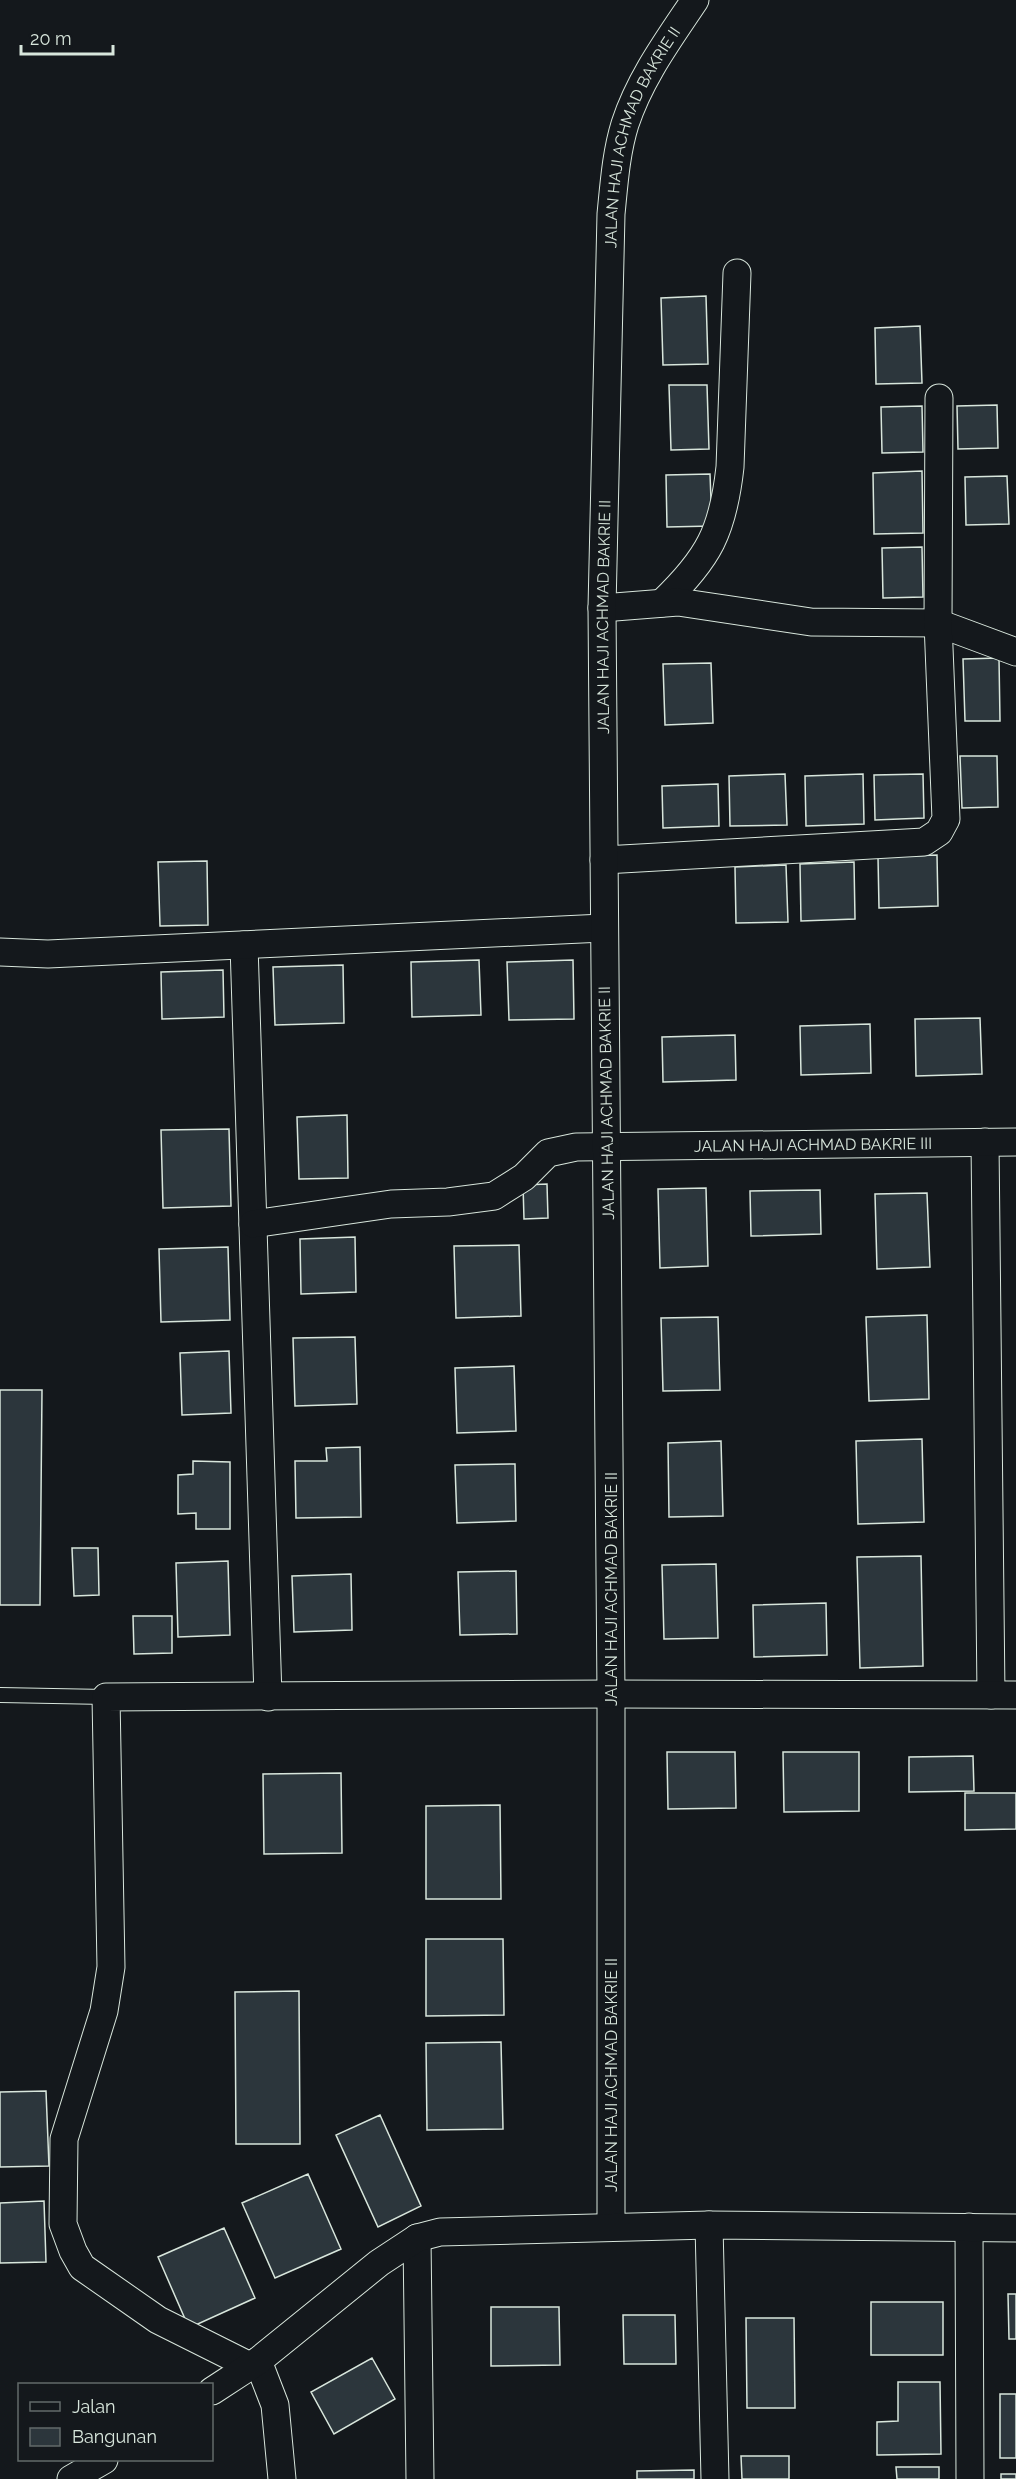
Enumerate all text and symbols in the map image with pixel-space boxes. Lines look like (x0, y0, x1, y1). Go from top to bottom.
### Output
scale bar (21, 18, 112, 56)
street label: JALAN HAJI ACHMAD BAKRIE II (601, 23, 684, 248)
text: 20 m (30, 28, 72, 49)
street label: JALAN HAJI ACHMAD BAKRIE II (593, 500, 614, 734)
street label: JALAN HAJI ACHMAD BAKRIE II (595, 986, 618, 1220)
street label: JALAN HAJI ACHMAD BAKRIE III (694, 1134, 932, 1156)
street label: JALAN HAJI ACHMAD BAKRIE II (602, 1472, 621, 1706)
street label: JALAN HAJI ACHMAD BAKRIE II (602, 1958, 621, 2192)
legend (18, 2383, 213, 2461)
text: Jalan (72, 2396, 116, 2417)
text: Bangunan (72, 2426, 157, 2447)

